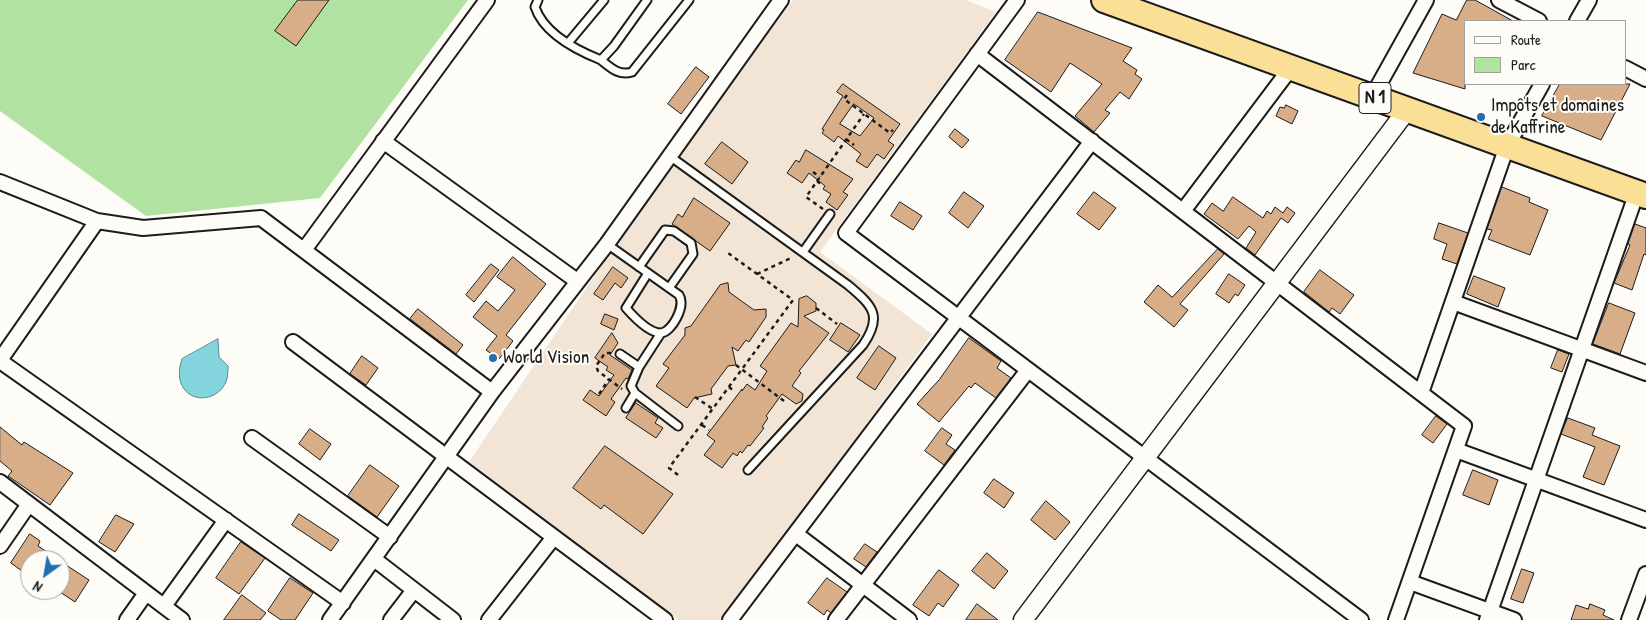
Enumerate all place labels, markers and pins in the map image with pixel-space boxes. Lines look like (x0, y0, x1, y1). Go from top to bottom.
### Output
place label: Impôts et domaines de Kaffrine (1491, 95, 1624, 139)
marker: Impôts et domaines de Kaffrine (1475, 111, 1487, 123)
place label: World Vision (503, 347, 589, 369)
marker: World Vision (487, 352, 499, 364)

